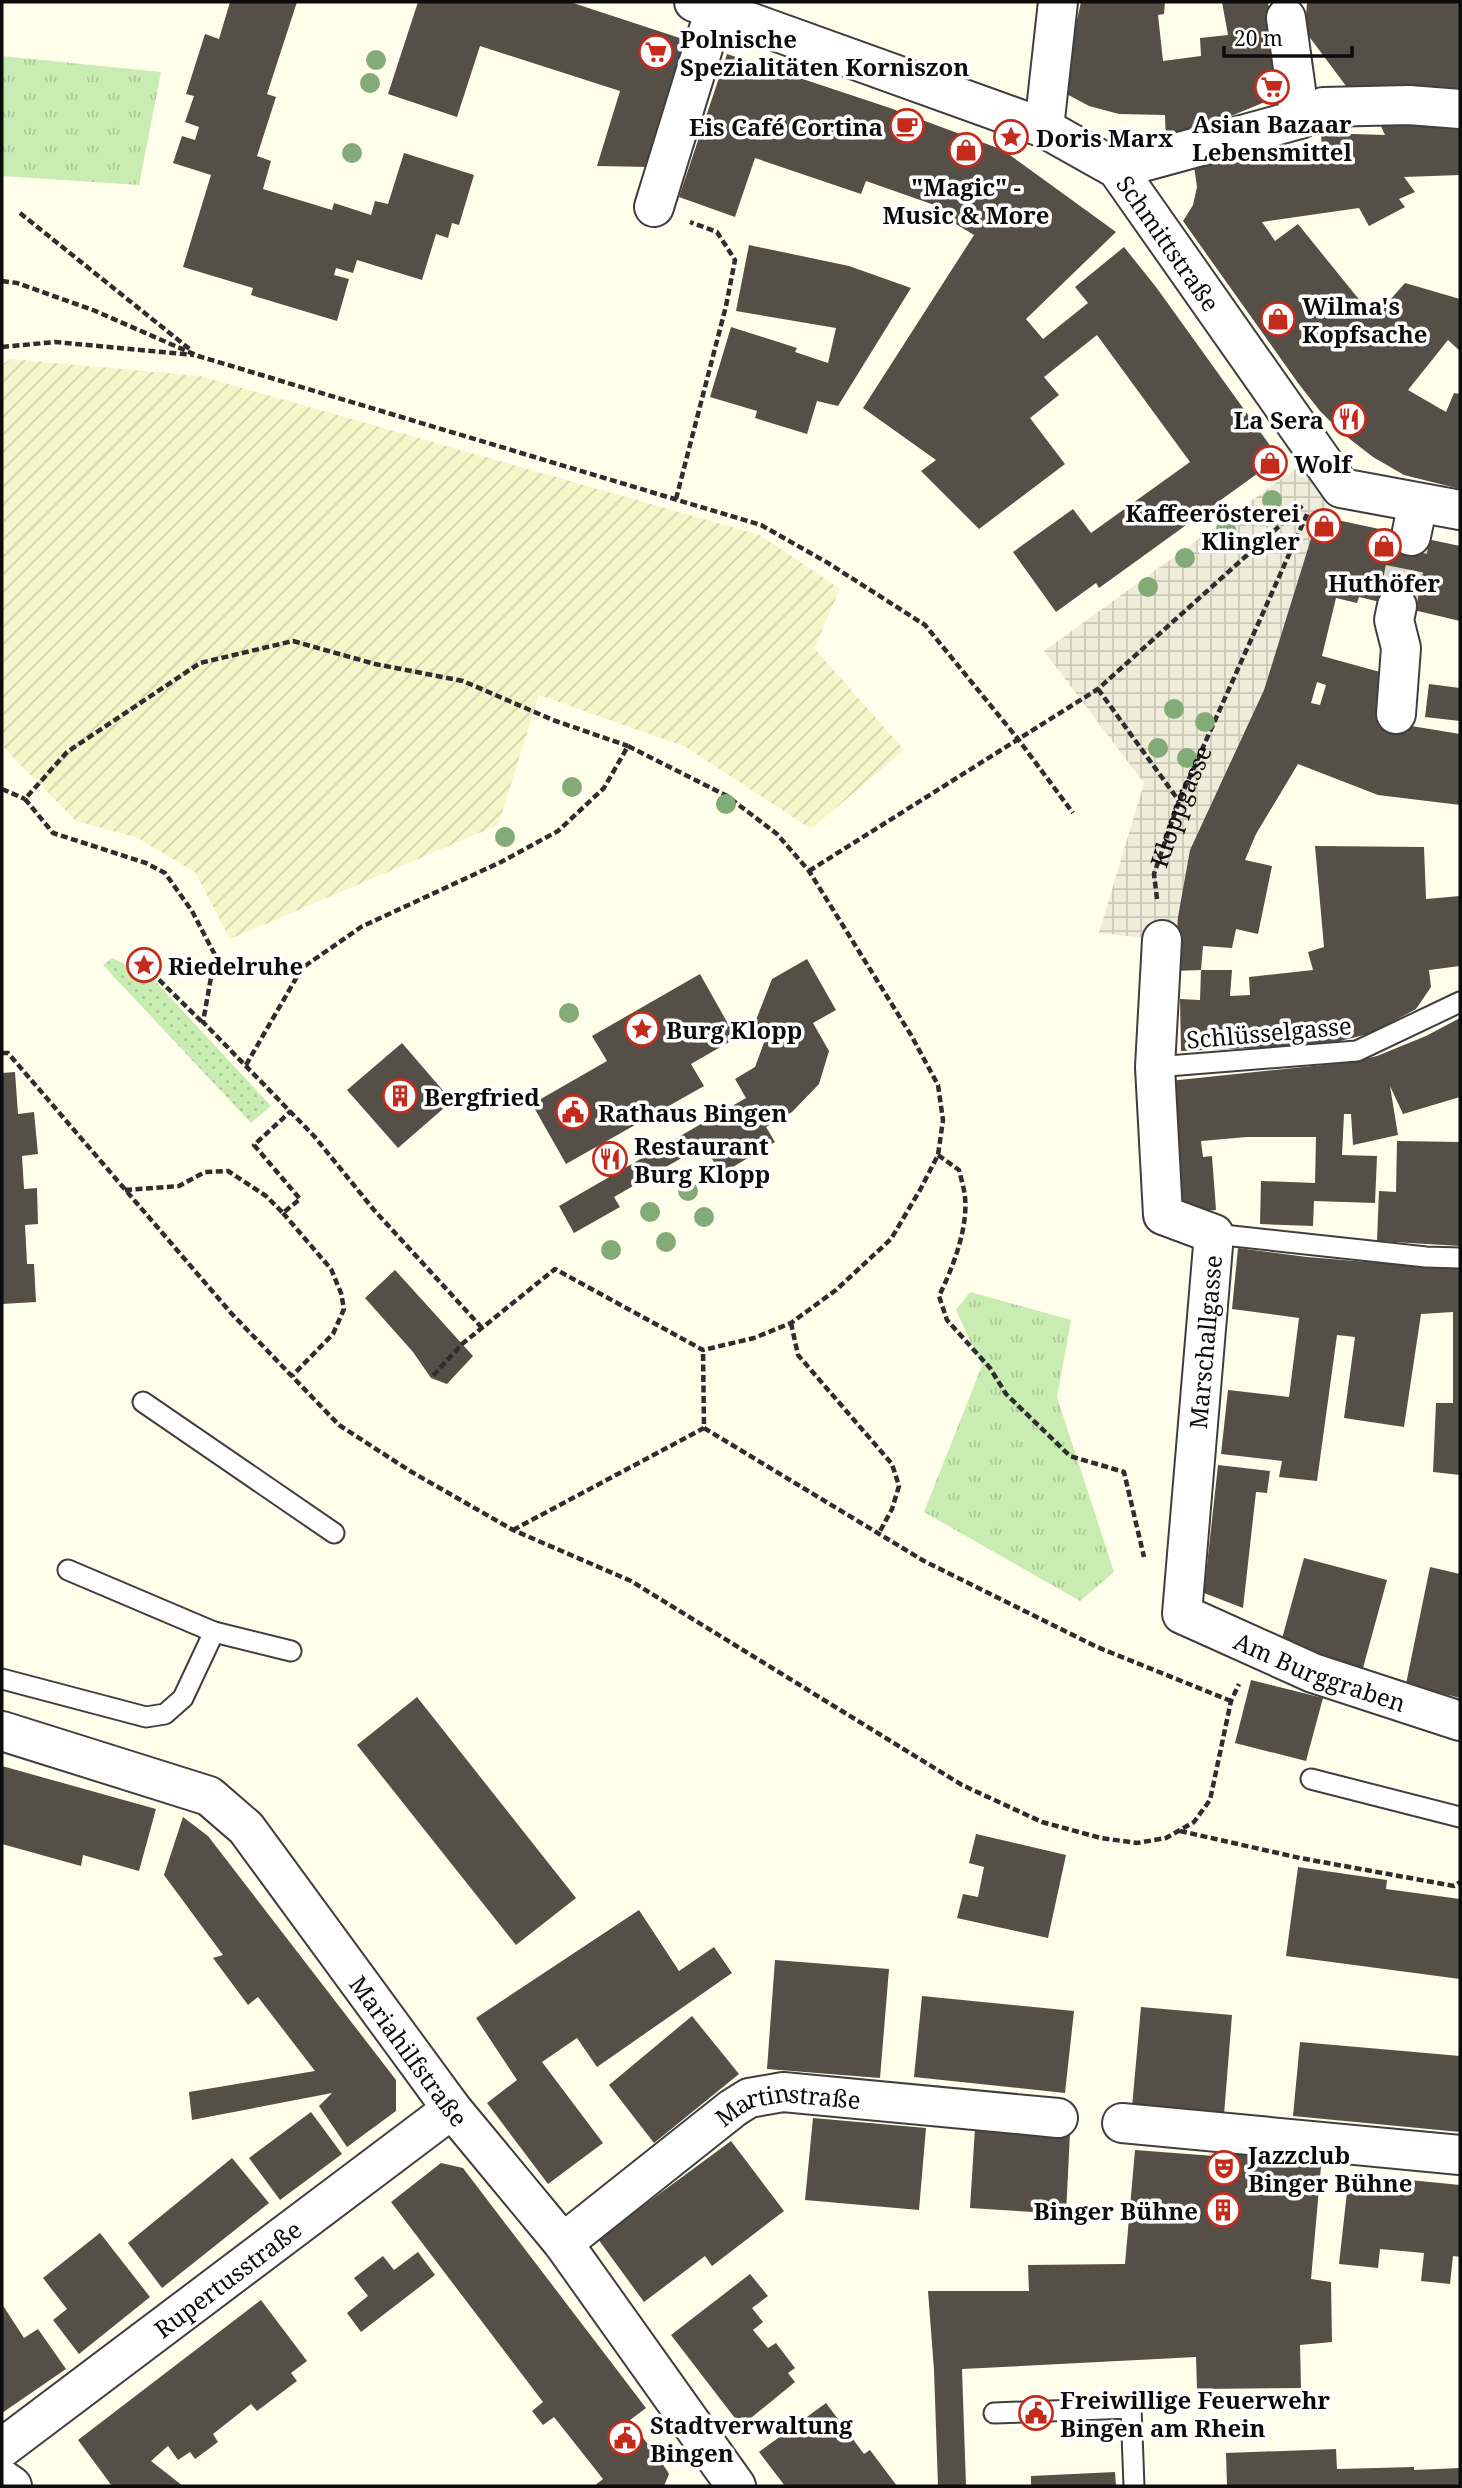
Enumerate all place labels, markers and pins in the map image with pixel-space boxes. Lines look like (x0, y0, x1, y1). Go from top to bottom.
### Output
place label: Polnische Spezialitäten Korniszon (680, 22, 969, 83)
supermarket icon: Polnische Spezialitäten Korniszon (637, 33, 675, 71)
supermarket icon: Asian Bazaar Lebensmittel (1253, 68, 1291, 106)
cafe icon: Eis Café Cortina (888, 107, 926, 145)
place label: Asian Bazaar Lebensmittel (1192, 107, 1353, 168)
place label: Eis Café Cortina (689, 110, 883, 143)
place icon: Doris Marx (992, 118, 1030, 156)
place label: Doris Marx (1036, 121, 1174, 154)
shop icon: "Magic" - Music & More (947, 131, 985, 169)
place label: "Magic" - Music & More (882, 170, 1050, 231)
place label: Wilma's Kopfsache (1302, 289, 1427, 350)
shop icon: Wilma's Kopfsache (1259, 300, 1297, 338)
restaurant icon: La Sera (1330, 400, 1368, 438)
place label: La Sera (1234, 403, 1324, 436)
shop icon: Wolf (1251, 444, 1289, 482)
place label: Wolf (1294, 447, 1353, 480)
place label: Kaffeerösterei Klingler (1125, 496, 1301, 557)
shop icon: Kaffeerösterei Klingler (1305, 507, 1343, 545)
shop icon: Huthöfer (1365, 527, 1403, 565)
place label: Huthöfer (1328, 566, 1441, 599)
place icon: Riedelruhe (125, 946, 163, 984)
place label: Riedelruhe (168, 949, 303, 982)
place icon: Burg Klopp (623, 1010, 661, 1048)
place label: Burg Klopp (666, 1013, 802, 1046)
building icon: Bergfried (381, 1077, 419, 1115)
place label: Bergfried (424, 1080, 540, 1113)
public building icon: Rathaus Bingen (554, 1093, 592, 1131)
place label: Rathaus Bingen (598, 1096, 787, 1129)
place label: Restaurant Burg Klopp (634, 1129, 770, 1190)
restaurant icon: Restaurant Burg Klopp (591, 1140, 629, 1178)
place label: Jazzclub Binger Bühne (1247, 2138, 1412, 2199)
theatre icon: Jazzclub Binger Bühne (1205, 2149, 1243, 2187)
building icon: Binger Bühne (1204, 2191, 1242, 2229)
place label: Binger Bühne (1034, 2194, 1198, 2227)
place label: Freiwillige Feuerwehr Bingen am Rhein (1060, 2383, 1331, 2444)
public building icon: Freiwillige Feuerwehr Bingen am Rhein (1017, 2394, 1055, 2432)
place label: Stadtverwaltung Bingen (650, 2408, 853, 2469)
public building icon: Stadtverwaltung Bingen (606, 2419, 644, 2457)

